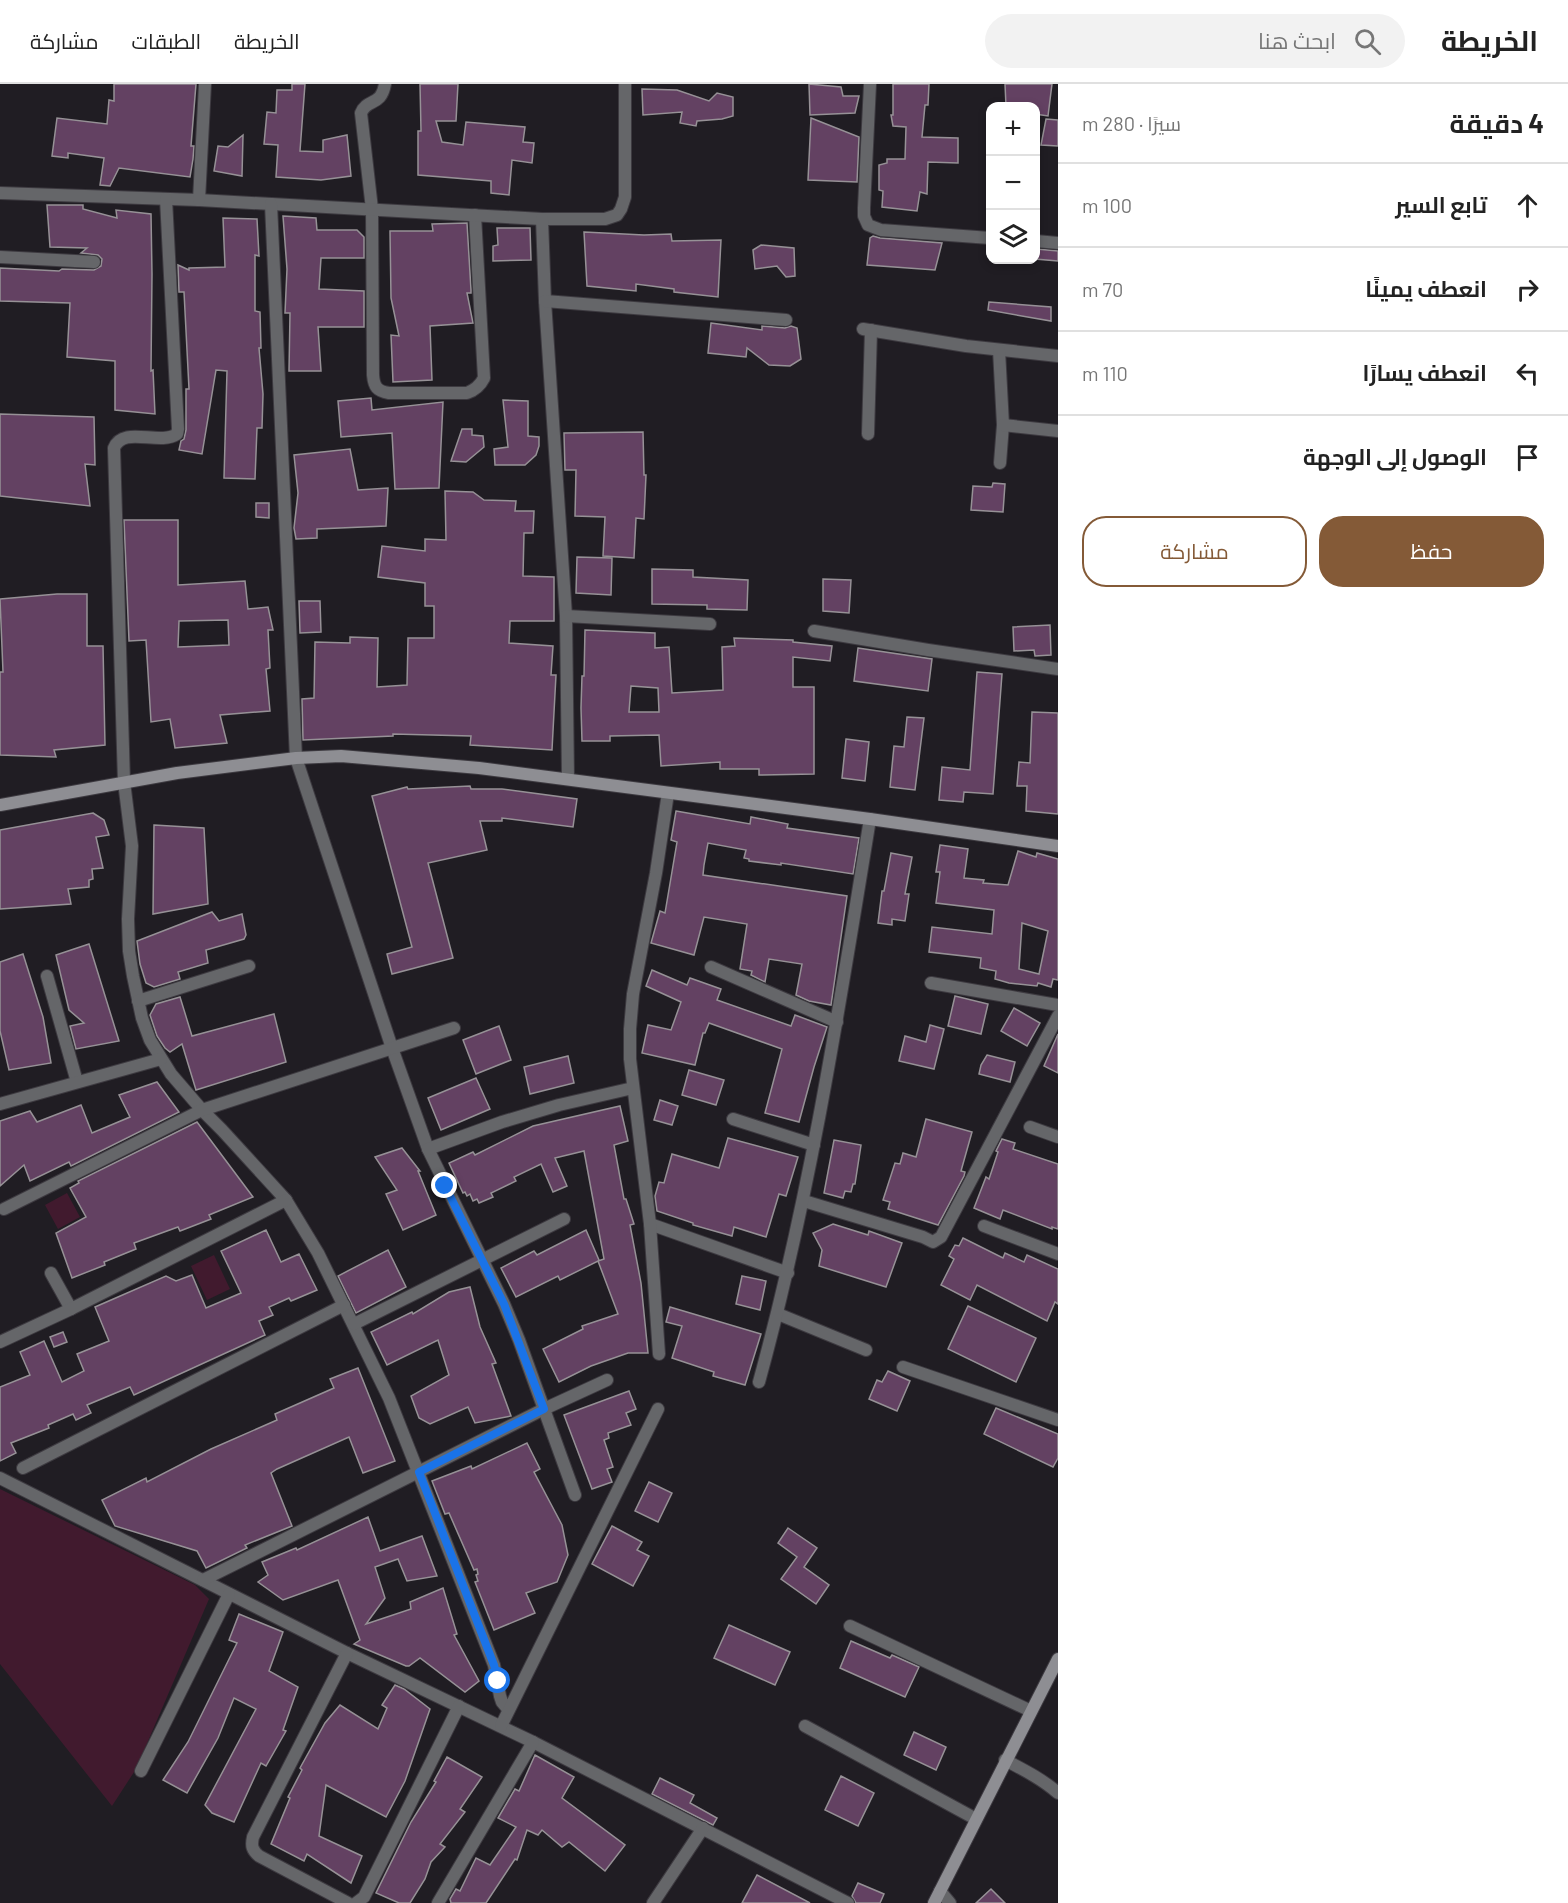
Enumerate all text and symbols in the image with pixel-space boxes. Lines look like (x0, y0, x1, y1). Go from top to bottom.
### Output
search box (985, 14, 1405, 68)
text: الخريطة (1441, 23, 1538, 57)
icon: search (1351, 25, 1384, 58)
text: ابحث هنا (1258, 27, 1336, 53)
text: مشاركة (30, 28, 99, 53)
text: الطبقات (132, 28, 201, 53)
text: الخريطة (234, 28, 300, 53)
map controls (986, 102, 1040, 264)
button: + (986, 102, 1040, 156)
text: 4 دقيقة (1450, 107, 1544, 138)
text: سيرًا · 280 m (1082, 111, 1181, 135)
button: − (986, 156, 1040, 210)
icon: ahead (1511, 189, 1544, 222)
text: تابع السير (1395, 191, 1487, 217)
text: 100 m (1082, 193, 1132, 217)
button: layers (986, 210, 1040, 264)
icon: right (1511, 273, 1544, 306)
text: انعطف يمينًا (1365, 275, 1487, 301)
text: 70 m (1082, 277, 1123, 301)
icon: left (1511, 357, 1544, 390)
text: انعطف يسارًا (1363, 359, 1487, 385)
text: 110 m (1082, 361, 1128, 385)
icon: arrive (1511, 441, 1544, 474)
text: الوصول إلى الوجهة (1303, 443, 1487, 469)
button: مشاركة (1082, 516, 1307, 587)
button: حفظ (1319, 516, 1544, 587)
route end (431, 1172, 457, 1198)
route start (484, 1667, 510, 1693)

